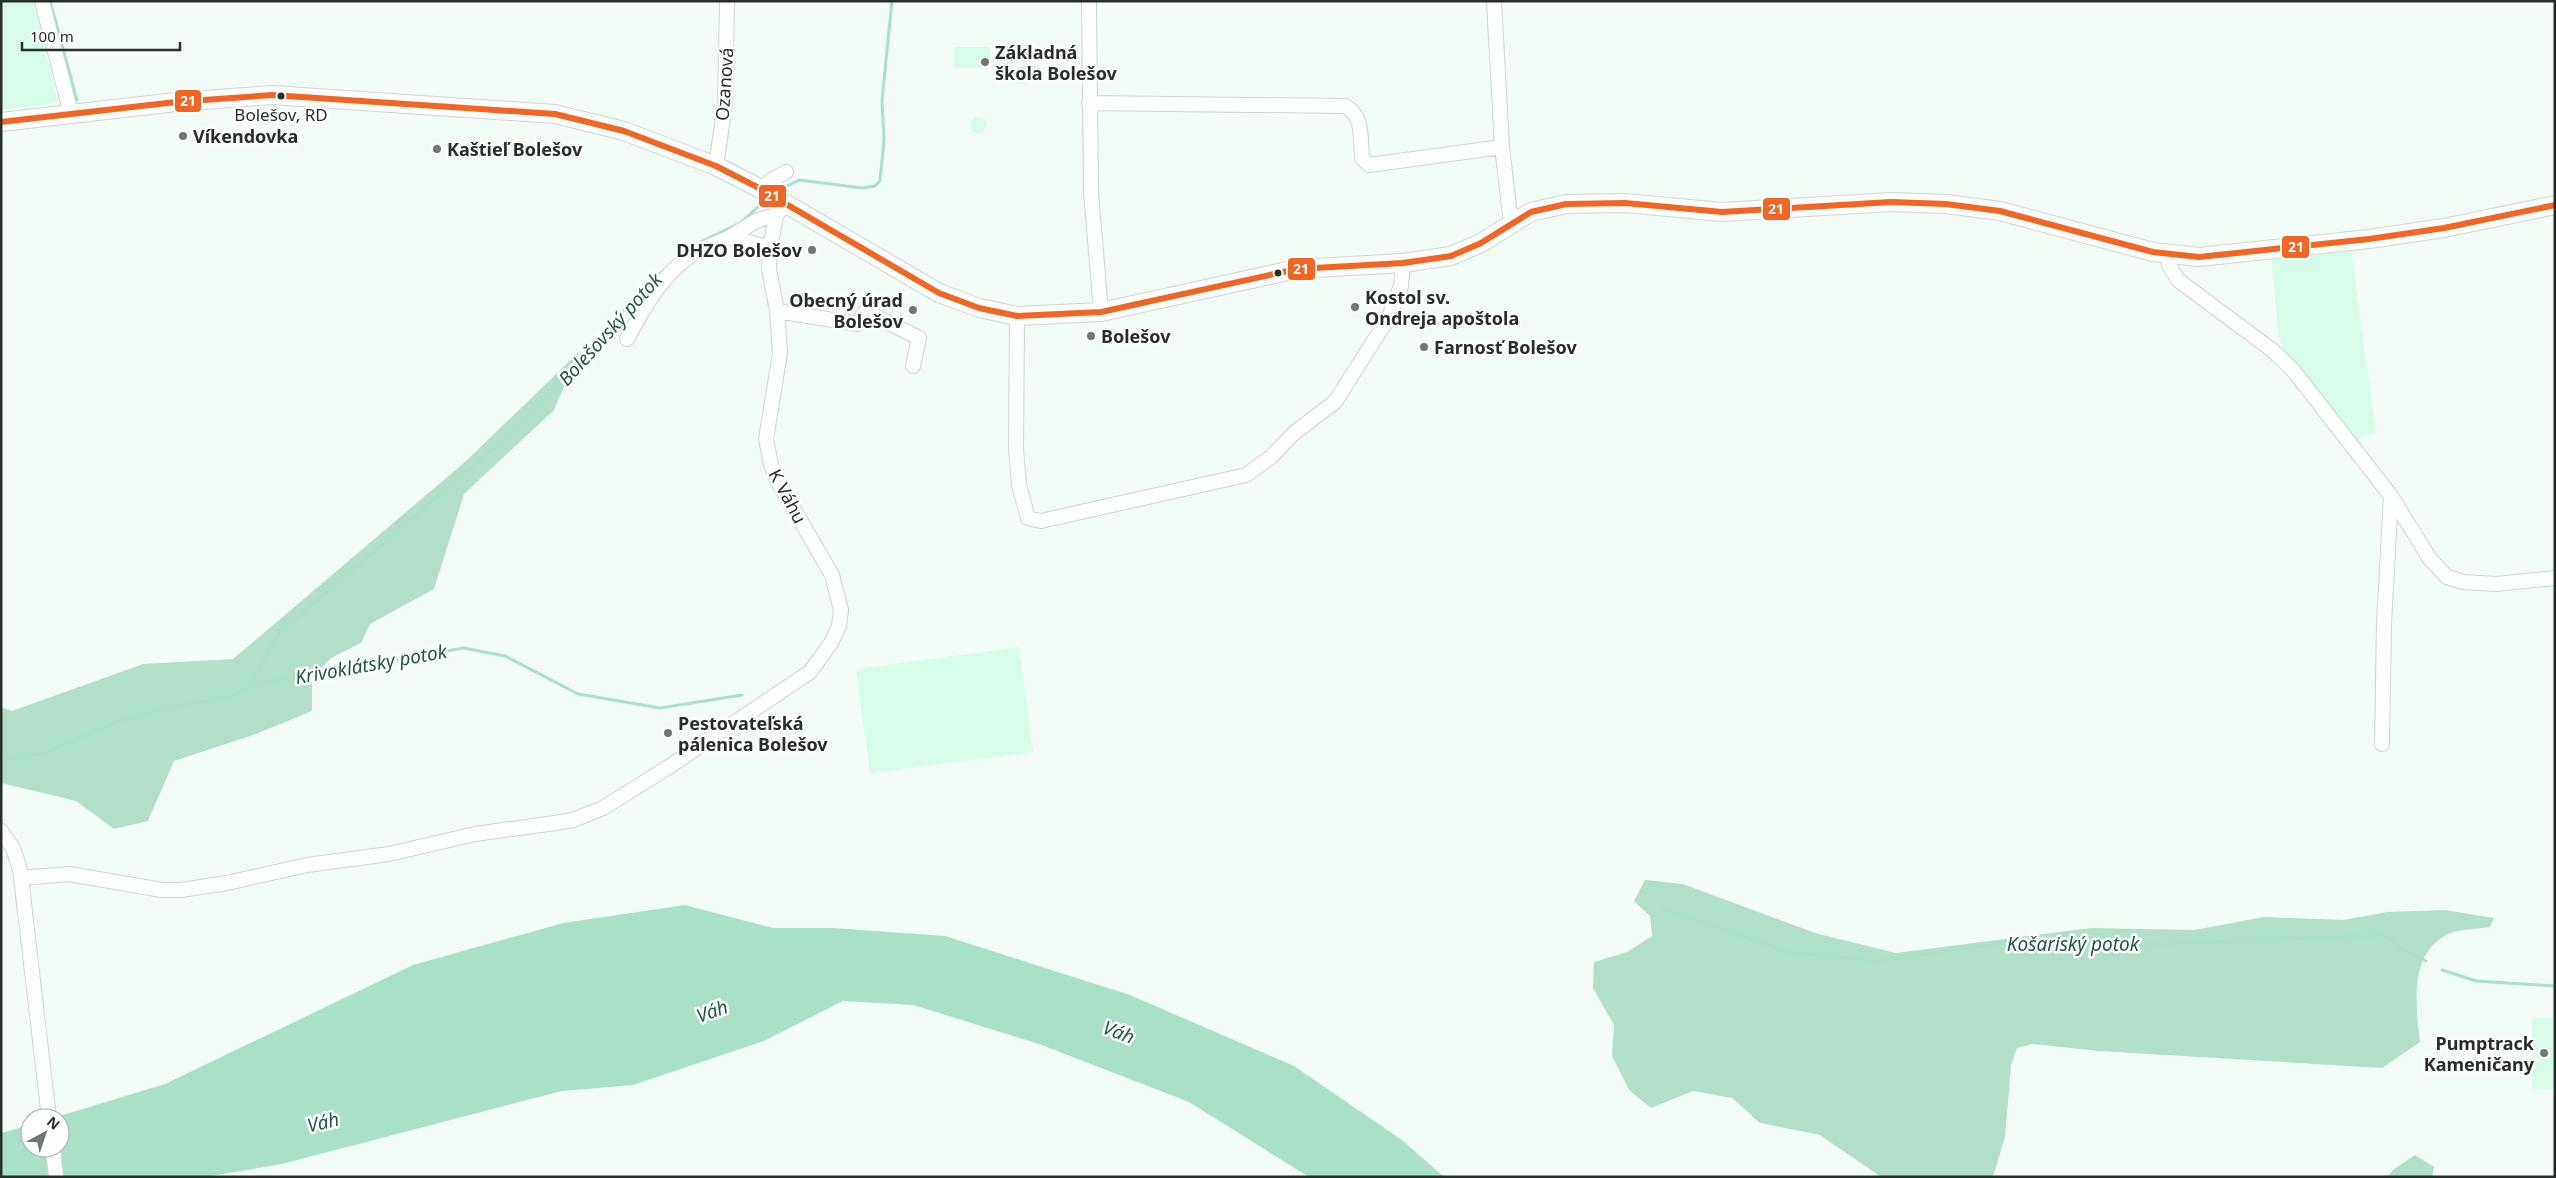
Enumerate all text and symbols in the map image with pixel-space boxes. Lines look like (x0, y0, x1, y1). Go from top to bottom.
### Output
scale bar (22, 20, 180, 52)
text: 100 m (30, 26, 74, 46)
place label: Základná škola Bolešov (995, 40, 1118, 85)
street label: Ozanová (709, 46, 739, 122)
marker: Základná škola Bolešov (979, 56, 991, 68)
line badge: 21 (174, 89, 202, 113)
text: 21 (180, 91, 196, 110)
marker: Bolešov, RD (276, 91, 286, 101)
place label: Bolešov, RD (234, 103, 328, 126)
place label: Víkendovka (193, 124, 298, 148)
marker: Víkendovka (177, 130, 189, 142)
place label: Kaštieľ Bolešov (447, 137, 583, 161)
marker: Kaštieľ Bolešov (431, 143, 443, 155)
line badge: 21 (758, 184, 787, 208)
text: 21 (764, 186, 780, 205)
line badge: 21 (1762, 197, 1791, 221)
text: 21 (1768, 199, 1784, 218)
line badge: 21 (2281, 235, 2310, 259)
text: 21 (2288, 237, 2304, 256)
place label: DHZO Bolešov (676, 238, 803, 262)
marker: DHZO Bolešov (806, 244, 818, 256)
line badge: 21 (1287, 257, 1316, 281)
text: 21 (1293, 259, 1309, 278)
water label: Bolešovský potok (552, 267, 668, 391)
unlabelled marker (1273, 268, 1283, 278)
place label: Kostol sv. Ondreja apoštola (1365, 285, 1519, 330)
place label: Obecný úrad Bolešov (789, 288, 904, 333)
marker: Kostol sv. Ondreja apoštola (1349, 301, 1361, 313)
marker: Obecný úrad Bolešov (907, 304, 919, 316)
place label: Bolešov (1101, 324, 1171, 348)
marker: Bolešov (1085, 330, 1097, 342)
place label: Farnosť Bolešov (1434, 335, 1577, 359)
marker: Farnosť Bolešov (1418, 341, 1430, 353)
street label: K Váhu (764, 464, 812, 528)
water label: Krivoklátsky potok (293, 638, 450, 690)
place label: Pestovateľská pálenica Bolešov (678, 711, 828, 756)
marker: Pestovateľská pálenica Bolešov (662, 727, 674, 739)
water label: Košariský potok (2007, 931, 2140, 957)
water label: Váh (693, 993, 731, 1029)
water label: Váh (1099, 1014, 1139, 1050)
place label: Pumptrack Kameničany (2424, 1031, 2535, 1076)
marker: Pumptrack Kameničany (2538, 1047, 2550, 1059)
water label: Váh (305, 1106, 341, 1138)
north arrow (20, 1108, 70, 1158)
text: N (43, 1112, 64, 1134)

